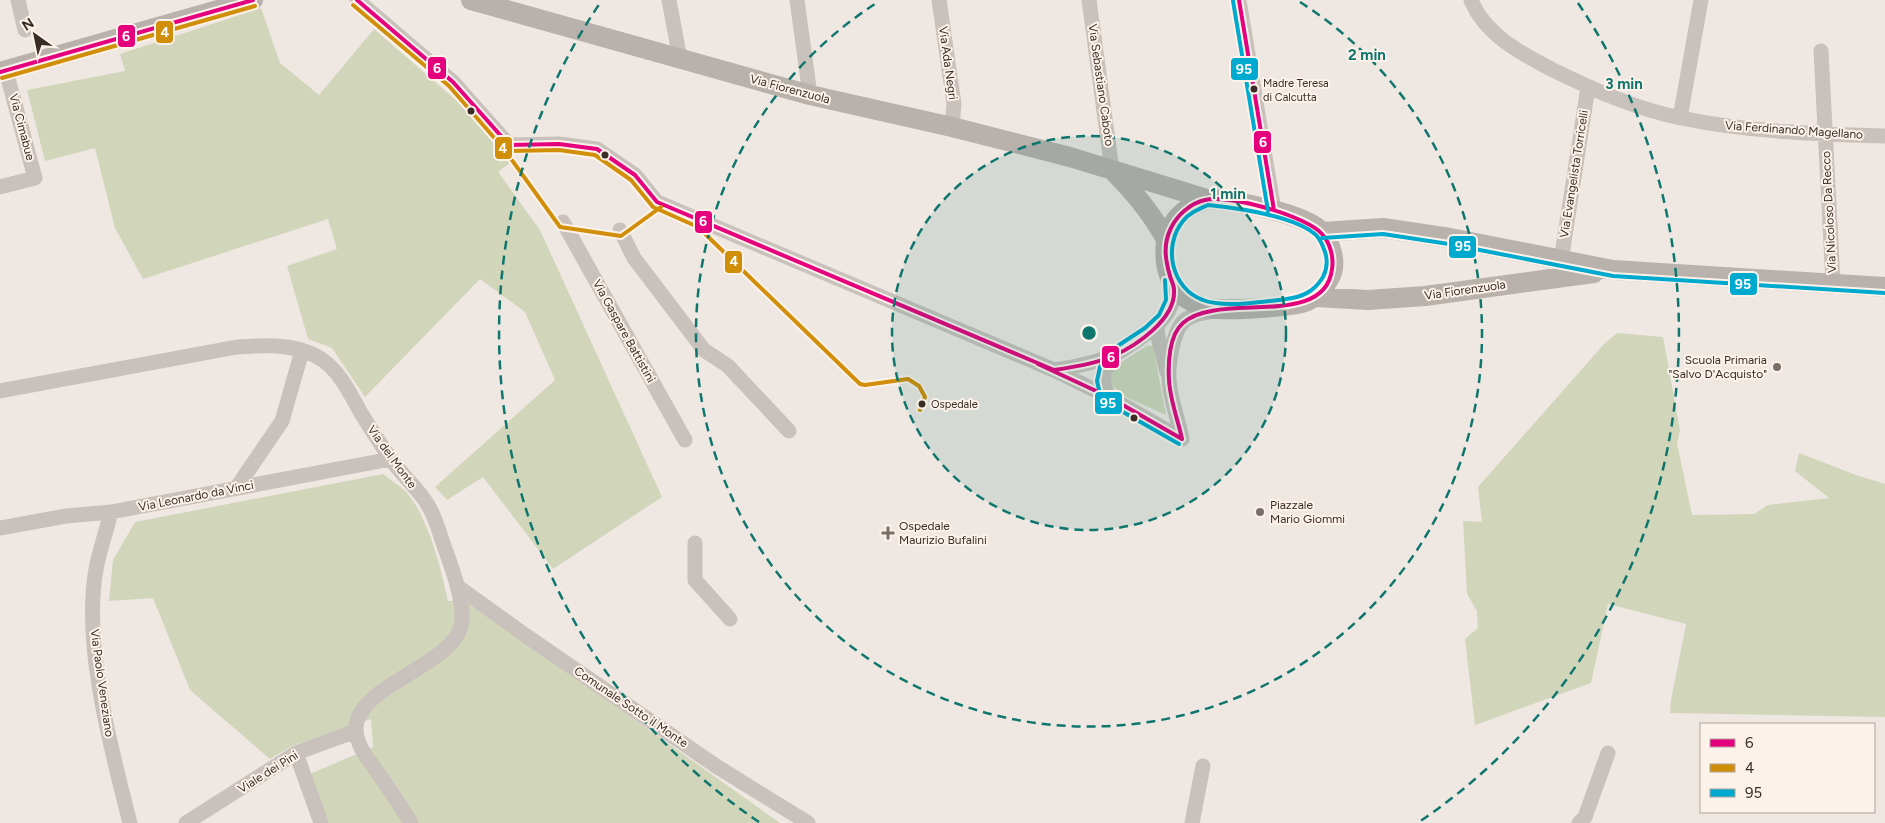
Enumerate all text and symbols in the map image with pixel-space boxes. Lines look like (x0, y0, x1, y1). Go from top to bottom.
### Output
north arrow (10, 10, 60, 60)
text: N (19, 14, 37, 35)
line badge: 4 (155, 20, 174, 44)
street label: Via Sebastiano Caboto (1085, 23, 1117, 147)
line badge: 6 (117, 24, 136, 48)
text: 4 (161, 24, 170, 41)
street label: Via Ada Negri (936, 25, 960, 101)
text: 6 (122, 28, 130, 45)
text: 2 min (1348, 46, 1386, 64)
line badge: 6 (427, 56, 447, 80)
line badge: 95 (1230, 57, 1259, 81)
text: 6 (433, 60, 441, 77)
text: 95 (1236, 61, 1252, 78)
street label: Via Fiorenzuola (749, 72, 831, 106)
text: 3 min (1605, 75, 1643, 93)
place label: Madre Teresa di Calcutta (1263, 77, 1329, 104)
marker: Madre Teresa di Calcutta (1249, 84, 1259, 94)
street label: Via Cimabue (6, 92, 38, 162)
unlabelled marker (466, 106, 476, 116)
street label: Via Evangelista Torricelli (1557, 109, 1591, 239)
street label: Via Ferdinando Magellano (1724, 118, 1864, 142)
line badge: 6 (1253, 130, 1272, 154)
text: 6 (1259, 134, 1267, 151)
line badge: 4 (494, 136, 513, 160)
text: 4 (499, 140, 508, 157)
unlabelled marker (600, 150, 610, 160)
street label: Via Nicoloso Da Recco (1819, 151, 1839, 273)
text: 1 min (1210, 185, 1246, 203)
line badge: 6 (694, 210, 713, 234)
text: 6 (699, 213, 707, 230)
line badge: 95 (1448, 235, 1477, 259)
text: 95 (1455, 238, 1471, 255)
line badge: 4 (724, 250, 743, 274)
text: 4 (730, 253, 739, 270)
line badge: 95 (1729, 272, 1758, 296)
text: 95 (1735, 276, 1751, 293)
street label: Via Gaspare Battistini (590, 277, 658, 385)
street label: Via Fiorenzuola (1423, 277, 1507, 303)
centre of rings (1080, 324, 1098, 342)
line badge: 6 (1101, 345, 1120, 369)
text: 6 (1107, 349, 1115, 366)
place label: Scuola Primaria "Salvo D'Acquisto" (1669, 353, 1767, 381)
marker: Scuola Primaria "Salvo D'Acquisto" (1771, 361, 1783, 373)
line badge: 95 (1094, 391, 1123, 415)
text: 95 (1100, 395, 1116, 412)
place label: Ospedale (931, 398, 978, 411)
marker: Ospedale (917, 399, 927, 409)
unlabelled marker (1129, 413, 1139, 423)
street label: Via del Monte (365, 423, 420, 492)
street label: Via Leonardo da Vinci (137, 478, 255, 514)
place label: Piazzale Mario Giommi (1270, 498, 1345, 526)
marker: Piazzale Mario Giommi (1254, 506, 1266, 518)
place label: Ospedale Maurizio Bufalini (899, 519, 987, 547)
marker: Ospedale Maurizio Bufalini (881, 526, 895, 540)
street label: Via Paolo Veneziano (88, 628, 117, 738)
street label: Comunale Sotto il Monte (572, 664, 691, 751)
legend (1700, 723, 1875, 813)
text: 6 (1745, 734, 1754, 752)
street label: Viale dei Pini (235, 748, 301, 796)
text: 4 (1745, 759, 1754, 777)
text: 95 (1745, 784, 1762, 802)

